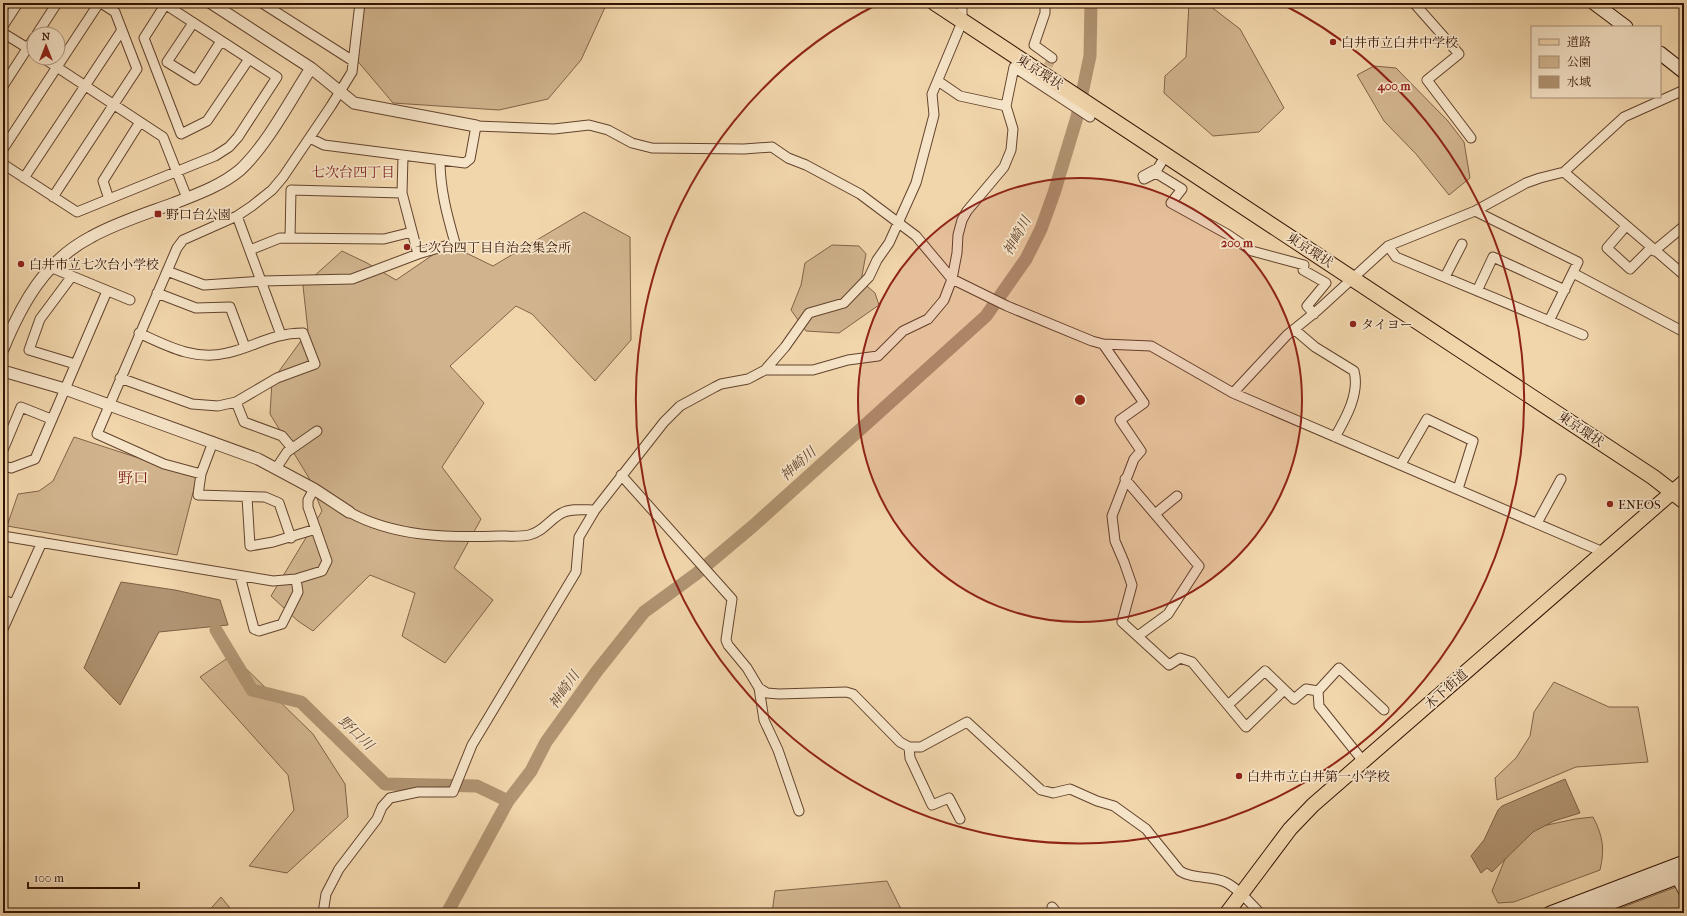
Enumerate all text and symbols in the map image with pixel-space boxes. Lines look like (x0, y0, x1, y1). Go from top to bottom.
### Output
north arrow (26, 26, 66, 66)
legend (1531, 26, 1661, 98)
text: N (42, 30, 51, 43)
place label: 白井市立白井中学校 (1341, 35, 1458, 50)
text: 道路 (1567, 35, 1591, 49)
marker: 白井市立白井中学校 (1328, 37, 1338, 47)
street label: 東京環状 (1014, 52, 1066, 92)
text: 公園 (1567, 55, 1591, 69)
text: 水域 (1567, 75, 1591, 89)
text: 400 m (1377, 79, 1411, 94)
district label: 七次台四丁目 (311, 164, 395, 181)
place label: 野口台公園 (166, 207, 231, 222)
marker: 野口台公園 (153, 209, 163, 219)
water label: 神崎川 (999, 212, 1036, 258)
street label: 東京環状 (1284, 230, 1336, 270)
text: 200 m (1221, 236, 1254, 250)
place label: 七次台四丁目自治会集会所 (415, 240, 571, 255)
marker: 七次台四丁目自治会集会所 (402, 242, 412, 252)
place label: 白井市立七次台小学校 (29, 257, 159, 272)
marker: 白井市立七次台小学校 (16, 259, 26, 269)
place label: タイヨー (1361, 317, 1413, 332)
marker: タイヨー (1348, 319, 1358, 329)
centre of rings (1073, 393, 1087, 407)
street label: 東京環状 (1555, 408, 1607, 450)
water label: 神崎川 (777, 442, 821, 484)
district label: 野口 (118, 469, 148, 487)
place label: ENEOS (1618, 497, 1661, 512)
marker: ENEOS (1605, 499, 1615, 509)
water label: 神崎川 (545, 666, 584, 712)
street label: 木下街道 (1422, 666, 1470, 712)
water label: 野口川 (335, 712, 378, 755)
place label: 白井市立白井第一小学校 (1247, 769, 1390, 784)
marker: 白井市立白井第一小学校 (1234, 771, 1244, 781)
scale bar (28, 864, 139, 890)
text: 100 m (34, 871, 64, 885)

